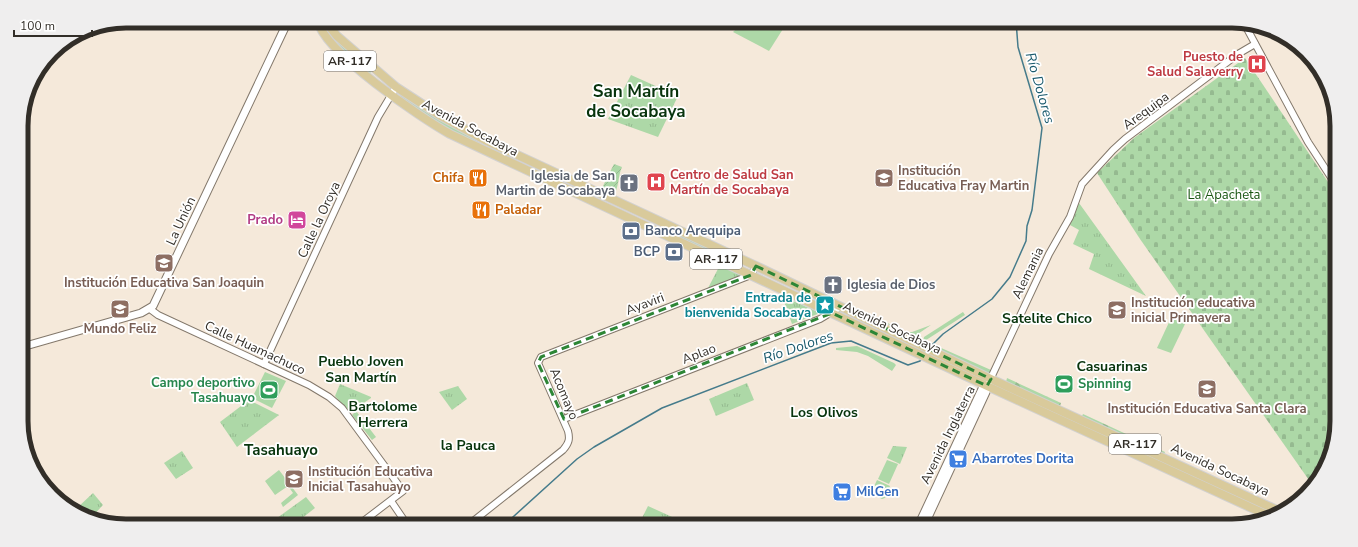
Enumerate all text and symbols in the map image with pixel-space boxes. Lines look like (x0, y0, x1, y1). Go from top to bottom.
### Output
scale bar (14, 12, 92, 38)
text: 100 m (20, 18, 55, 34)
place label: Puesto de Salud Salaverry (1147, 48, 1243, 81)
water label: Río Dolores (1021, 50, 1059, 126)
road number: AR-117 (324, 51, 376, 71)
hospital icon: Puesto de Salud Salaverry (1246, 53, 1268, 75)
district label: San Martín de Socabaya (586, 80, 686, 123)
street label: Arequipa (1119, 88, 1173, 134)
street label: Avenida Socabaya (419, 95, 521, 161)
place label: Institución Educativa Fray Martin (898, 162, 1029, 195)
place label: Centro de Salud San Martín de Socabaya (670, 166, 794, 199)
restaurant icon: Chifa (467, 167, 489, 189)
place label: Iglesia de San Martin de Socabaya (496, 167, 615, 200)
school or university icon: Institución Educativa Fray Martin (873, 167, 895, 189)
place label: Chifa (432, 169, 464, 187)
hospital icon: Centro de Salud San Martín de Socabaya (645, 171, 667, 193)
church icon: Iglesia de San Martin de Socabaya (618, 172, 640, 194)
street label: Calle la Oroya (293, 179, 345, 261)
park label: La Apacheta (1188, 186, 1261, 204)
street label: La Unión (162, 194, 200, 248)
restaurant icon: Paladar (470, 199, 492, 221)
place label: Paladar (495, 201, 542, 219)
hotel icon: Prado (286, 209, 308, 231)
place label: Prado (247, 211, 283, 229)
bank icon: Banco Arequipa (620, 220, 642, 242)
place label: Banco Arequipa (645, 222, 741, 240)
bank icon: BCP (663, 241, 685, 263)
place label: BCP (634, 243, 661, 261)
street label: Alemania (1008, 244, 1048, 302)
road number: AR-117 (690, 249, 742, 269)
school or university icon: Institución Educativa San Joaquin (153, 252, 175, 274)
place label: Institución Educativa San Joaquin (64, 274, 264, 292)
church icon: Iglesia de Dios (822, 274, 844, 296)
place label: Iglesia de Dios (847, 276, 935, 294)
street label: Ayaviri (623, 288, 667, 320)
place label: Entrada de bienvenida Socabaya (685, 289, 811, 322)
place icon: Entrada de bienvenida Socabaya (814, 294, 836, 316)
place label: Institución educativa inicial Primavera (1131, 294, 1255, 327)
street label: Avenida Socabaya (840, 297, 944, 359)
school or university icon: Mundo Feliz (109, 298, 131, 320)
school or university icon: Institución educativa inicial Primavera (1106, 299, 1128, 321)
district label: Satelite Chico (1002, 309, 1092, 328)
street label: Calle Huamachuco (202, 317, 308, 379)
place label: Mundo Feliz (84, 320, 156, 338)
water label: Río Dolores (760, 326, 836, 368)
street label: Aplao (679, 339, 719, 369)
district label: Pueblo Joven San Martín (318, 352, 404, 387)
district label: Casuarinas (1076, 357, 1148, 376)
street label: Acomayo (545, 365, 583, 423)
sports icon: Spinning (1053, 373, 1075, 395)
place label: Campo deportivo Tasahuayo (151, 374, 255, 407)
place label: Spinning (1078, 375, 1131, 393)
school or university icon: Institución Educativa Santa Clara (1196, 378, 1218, 400)
sports icon: Campo deportivo Tasahuayo (258, 379, 280, 401)
street label: Avenida Inglaterra (916, 383, 980, 487)
district label: Bartolome Herrera (349, 397, 418, 432)
place label: Institución Educativa Santa Clara (1107, 400, 1307, 418)
district label: Los Olivos (790, 403, 858, 422)
road number: AR-117 (1109, 434, 1161, 454)
district label: la Pauca (441, 436, 495, 455)
street label: Avenida Socabaya (1168, 439, 1272, 501)
district label: Tasahuayo (244, 440, 318, 460)
supermarket icon: Abarrotes Dorita (947, 448, 969, 470)
place label: Abarrotes Dorita (972, 450, 1074, 468)
place label: Institución Educativa Inicial Tasahuayo (308, 463, 433, 496)
school or university icon: Institución Educativa Inicial Tasahuayo (283, 468, 305, 490)
supermarket icon: MilGen (831, 481, 853, 503)
place label: MilGen (856, 483, 899, 501)

